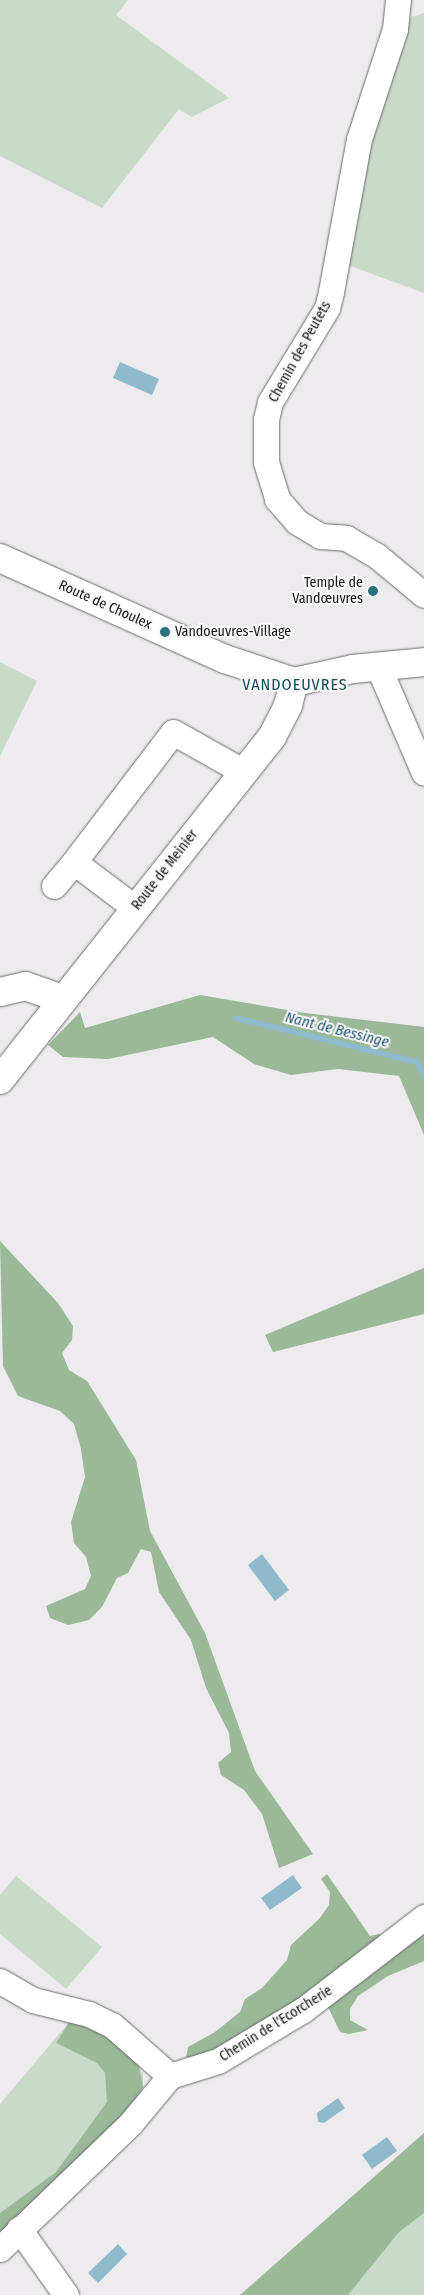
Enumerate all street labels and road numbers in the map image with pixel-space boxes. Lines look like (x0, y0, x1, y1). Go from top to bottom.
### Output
street label: Chemin des Peutets (265, 299, 335, 405)
street label: Route de Choulex (56, 577, 154, 633)
street label: Route de Meinier (128, 826, 202, 914)
street label: Chemin de l'Ecorcherie (217, 1983, 335, 2065)

